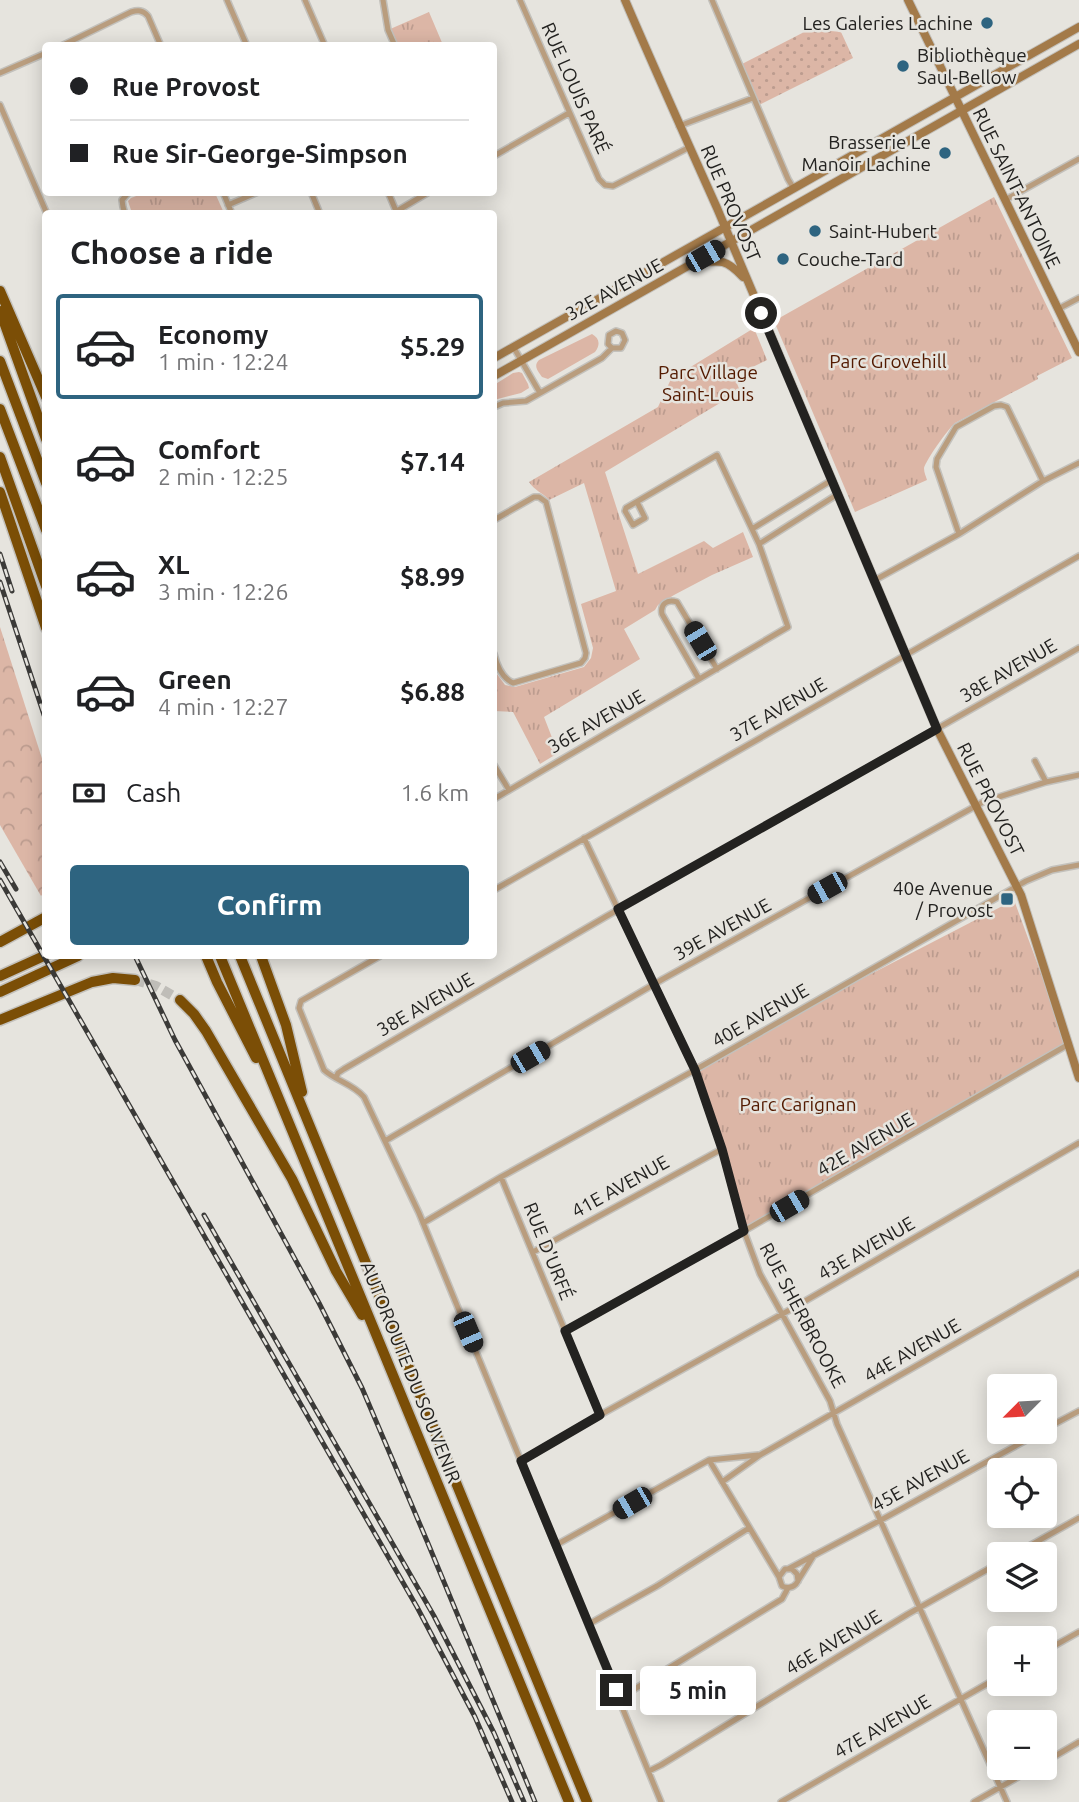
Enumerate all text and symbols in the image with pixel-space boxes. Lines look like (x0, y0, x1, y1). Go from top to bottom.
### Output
place label: Les Galeries Lachine (802, 12, 973, 34)
marker: Les Galeries Lachine (979, 15, 995, 31)
street label: RUE LOUIS PARÉ (537, 19, 615, 157)
place label: Bibliothèque Saul-Bellow (917, 44, 1027, 88)
marker: Bibliothèque Saul-Bellow (895, 58, 911, 74)
text: Rue Provost (112, 72, 260, 101)
street label: RUE SAINT-ANTOINE (969, 104, 1065, 272)
place label: Brasserie Le Manoir Lachine (801, 131, 931, 175)
text: Rue Sir-George-Simpson (112, 139, 408, 168)
street label: RUE PROVOST (697, 141, 766, 265)
marker: Brasserie Le Manoir Lachine (937, 145, 953, 161)
place label: Saint-Hubert (829, 220, 938, 242)
marker: Saint-Hubert (807, 223, 823, 239)
text: Choose a ride (70, 234, 273, 270)
car (682, 236, 729, 276)
place label: Couche-Tard (797, 248, 903, 270)
marker: Couche-Tard (775, 251, 791, 267)
street label: 32E AVENUE (562, 253, 666, 325)
route start (745, 297, 777, 329)
icon: car (74, 315, 137, 378)
text: Economy (158, 320, 268, 349)
text: $5.29 (400, 332, 465, 361)
text: 1 min · 12:24 (158, 349, 289, 374)
park label: Parc Grovehill (829, 350, 947, 372)
park label: Parc Village Saint-Louis (658, 361, 758, 405)
icon: car (74, 430, 137, 493)
text: Comfort (158, 435, 261, 464)
text: $7.14 (400, 447, 465, 476)
text: 2 min · 12:25 (158, 464, 289, 489)
icon: car (74, 545, 137, 608)
text: XL (158, 550, 189, 579)
text: $8.99 (400, 562, 465, 591)
text: 3 min · 12:26 (158, 579, 289, 604)
car (681, 618, 720, 664)
street label: 38E AVENUE (956, 634, 1060, 706)
icon: car (74, 660, 137, 723)
text: Green (158, 665, 232, 694)
street label: 37E AVENUE (726, 673, 830, 745)
text: $6.88 (400, 677, 465, 706)
street label: 36E AVENUE (544, 685, 648, 757)
text: 4 min · 12:27 (158, 694, 289, 719)
street label: RUE PROVOST (953, 738, 1029, 860)
icon: cash (70, 774, 108, 812)
text: Cash (126, 778, 181, 807)
text: 1.6 km (401, 780, 469, 805)
button: Confirm (70, 865, 469, 945)
car (804, 869, 851, 907)
place label: 40e Avenue / Provost (893, 877, 994, 921)
marker: 40e Avenue / Provost (999, 891, 1015, 907)
street label: 39E AVENUE (670, 893, 774, 965)
street label: 38E AVENUE (373, 968, 477, 1040)
street label: 40E AVENUE (708, 979, 812, 1051)
car (507, 1037, 554, 1077)
park label: Parc Carignan (740, 1093, 856, 1115)
street label: 42E AVENUE (813, 1108, 917, 1180)
street label: 41E AVENUE (568, 1150, 672, 1222)
car (766, 1186, 813, 1226)
street label: RUE D'URFÉ (519, 1199, 579, 1303)
street label: 43E AVENUE (814, 1212, 918, 1284)
street label: RUE SHERBROOKE (755, 1239, 851, 1391)
street label: AUTOROUTE DU SOUVENIR (356, 1258, 466, 1486)
car (451, 1309, 486, 1355)
street label: 44E AVENUE (860, 1314, 964, 1386)
north arrow (987, 1374, 1057, 1444)
map controls (987, 1374, 1057, 1780)
street label: 45E AVENUE (868, 1444, 972, 1516)
button: locate (987, 1458, 1057, 1528)
car (609, 1483, 656, 1523)
button: layers (987, 1542, 1057, 1612)
street label: 46E AVENUE (781, 1605, 885, 1679)
button: + (987, 1626, 1057, 1696)
callout: 5 min (640, 1666, 756, 1714)
route end (600, 1674, 632, 1706)
text: 5 min (669, 1678, 727, 1703)
street label: 47E AVENUE (830, 1690, 934, 1762)
button: − (987, 1710, 1057, 1780)

